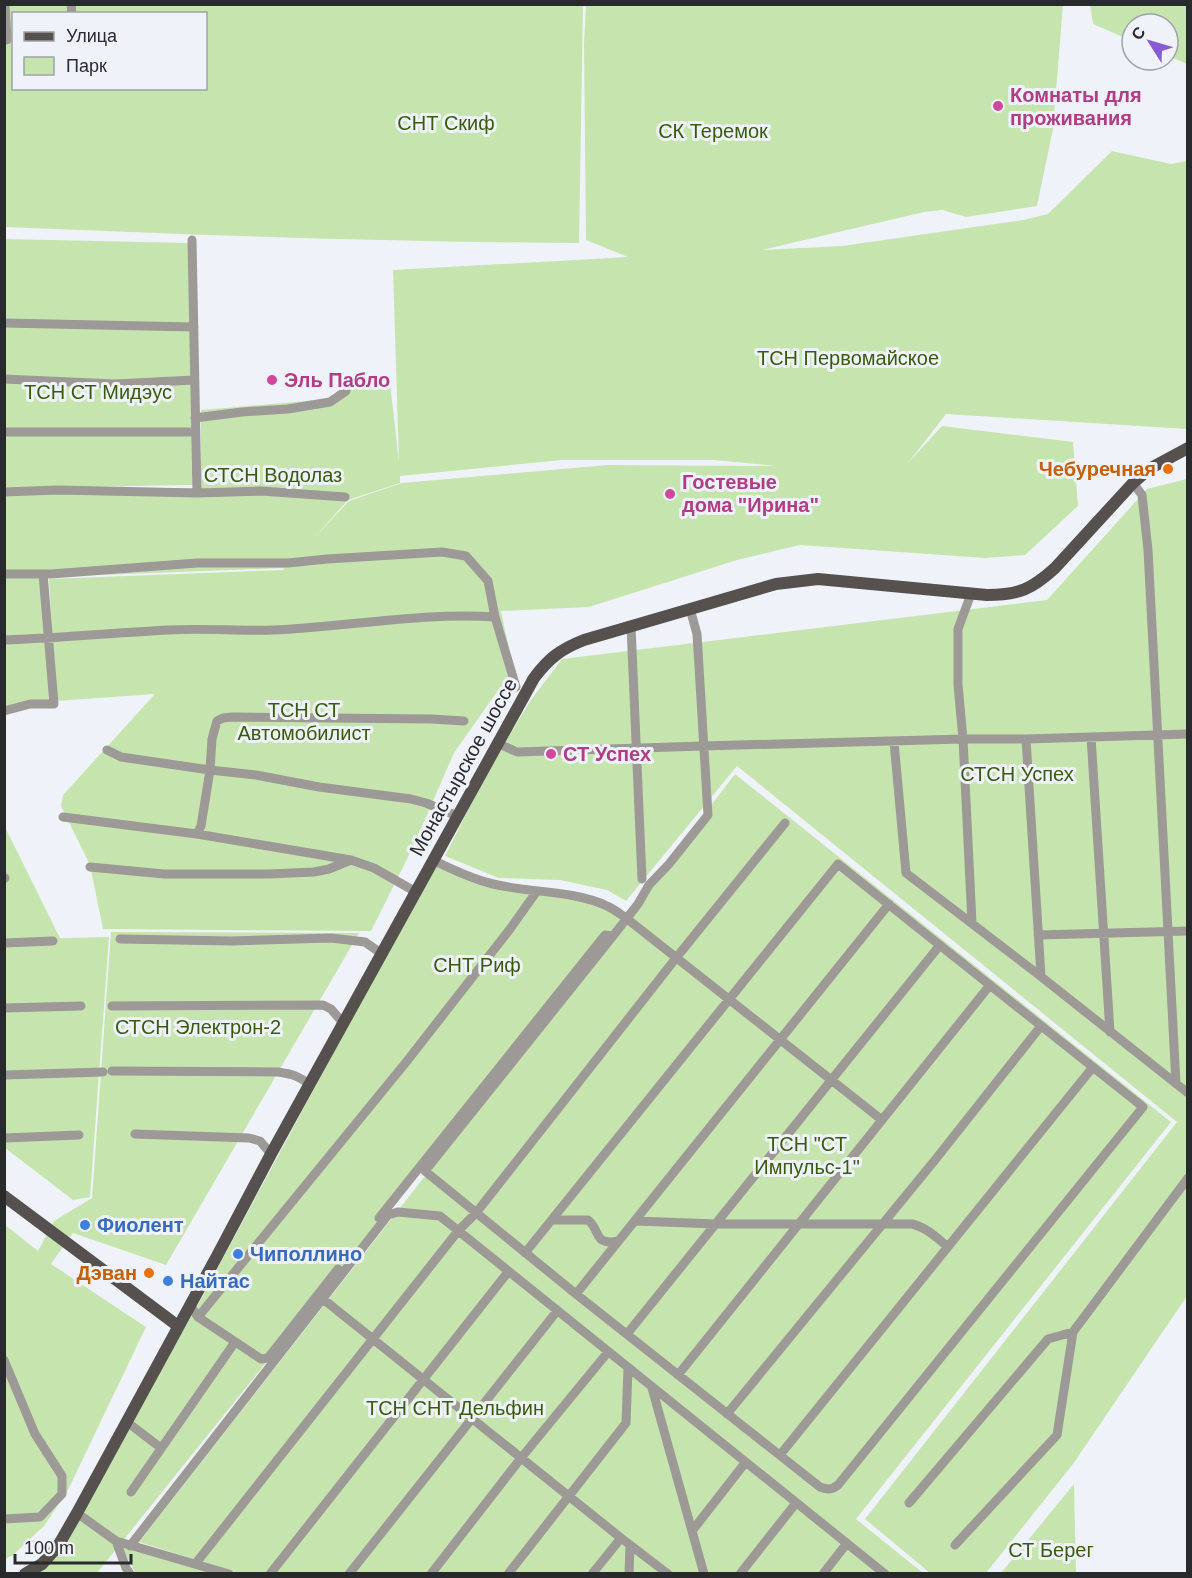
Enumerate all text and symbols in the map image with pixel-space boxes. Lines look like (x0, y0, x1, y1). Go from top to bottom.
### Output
legend (12, 12, 207, 90)
north arrow (1120, 12, 1180, 72)
text: С (1128, 23, 1149, 43)
text: Улица (66, 26, 118, 46)
text: Парк (66, 56, 107, 76)
place label: Комнаты для проживания (1010, 84, 1142, 129)
marker: Комнаты для проживания (991, 99, 1005, 113)
park label: СНТ Скиф (397, 112, 495, 134)
park label: СК Теремок (658, 120, 768, 142)
park label: ТСН Первомайское (757, 347, 939, 369)
place label: Эль Пабло (284, 369, 390, 391)
marker: Эль Пабло (265, 373, 279, 387)
park label: ТСН СТ Мидэус (24, 381, 172, 403)
place label: Чебуречная (1039, 458, 1156, 480)
marker: Чебуречная (1161, 462, 1175, 476)
park label: СТСН Водолаз (204, 464, 342, 486)
place label: Гостевые дома "Ирина" (682, 471, 819, 516)
marker: Гостевые дома "Ирина" (663, 487, 677, 501)
street label: Монастырское шоссе (405, 674, 521, 860)
park label: ТСН СТ Автомобилист (237, 699, 371, 744)
place label: СТ Успех (563, 743, 651, 765)
marker: СТ Успех (544, 747, 558, 761)
park label: СТСН Успех (960, 763, 1074, 785)
park label: СНТ Риф (433, 954, 521, 976)
park label: СТСН Электрон-2 (115, 1016, 281, 1038)
park label: ТСН "СТ Импульс-1" (754, 1133, 860, 1178)
place label: Фиолент (97, 1214, 184, 1236)
marker: Фиолент (78, 1218, 92, 1232)
place label: Чиполлино (250, 1243, 362, 1265)
marker: Чиполлино (231, 1247, 245, 1261)
place label: Дэван (76, 1262, 137, 1284)
marker: Дэван (142, 1266, 156, 1280)
place label: Найтас (180, 1270, 250, 1292)
marker: Найтас (161, 1274, 175, 1288)
park label: ТСН СНТ Дельфин (366, 1397, 544, 1419)
scale bar (15, 1527, 130, 1565)
text: 100 m (24, 1538, 74, 1558)
park label: СТ Берег (1008, 1539, 1094, 1561)

